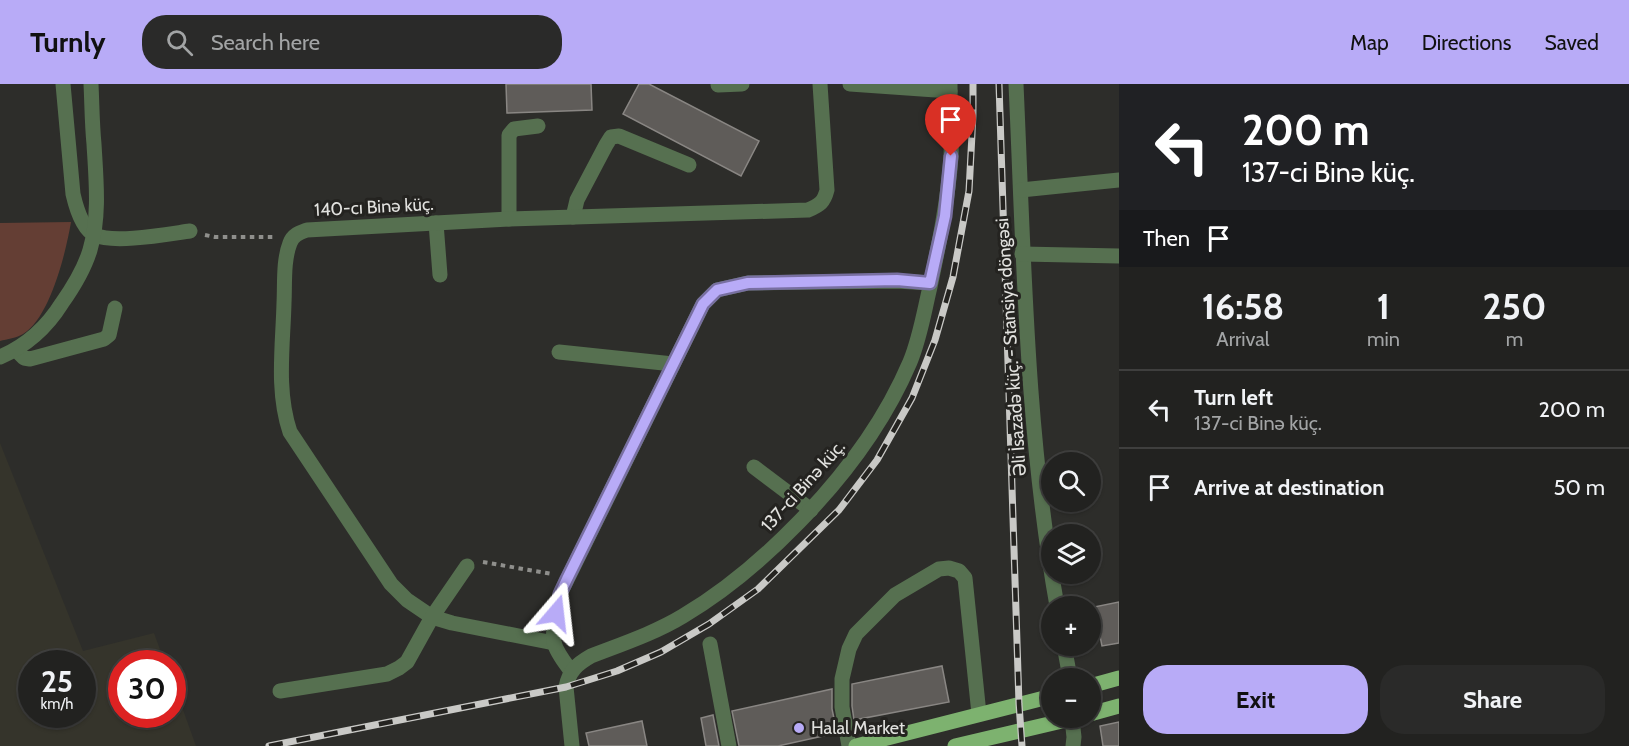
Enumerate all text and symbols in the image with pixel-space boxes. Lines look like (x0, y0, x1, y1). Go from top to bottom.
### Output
search box (142, 15, 562, 69)
text: Turnly (30, 25, 106, 59)
icon: search (163, 26, 196, 59)
text: Search here (211, 29, 320, 56)
text: Map (1350, 30, 1389, 55)
text: Directions (1422, 30, 1511, 55)
text: Saved (1544, 30, 1599, 55)
pin (925, 94, 976, 156)
icon: arrive (934, 103, 967, 136)
text: 200 m (1242, 104, 1369, 156)
icon: left (1143, 108, 1221, 186)
text: 137-ci Binə küç. (1242, 156, 1415, 189)
street label: 140-cı Binə küç. (314, 193, 434, 221)
street label: Əli İsazadə küç. - Stansiya döngəsi (991, 217, 1031, 477)
icon: arrive (1202, 222, 1235, 255)
text: Then (1143, 225, 1190, 252)
text: 16:58 (1202, 284, 1284, 328)
text: 1 (1377, 284, 1390, 328)
text: 250 (1483, 284, 1546, 328)
text: Arrival (1216, 327, 1270, 351)
text: min (1367, 327, 1400, 351)
text: m (1506, 327, 1523, 351)
text: Turn left (1194, 384, 1273, 411)
icon: left (1143, 393, 1176, 426)
text: 200 m (1539, 396, 1605, 423)
text: 137-ci Binə küç. (1194, 411, 1322, 435)
street label: 137-ci Binə küç. (756, 436, 850, 536)
map controls (1041, 452, 1101, 728)
button: search (1041, 452, 1101, 512)
icon: arrive (1143, 471, 1176, 504)
text: Arrive at destination (1194, 474, 1384, 501)
text: 50 m (1553, 474, 1605, 501)
button: layers (1041, 524, 1101, 584)
position arrow (524, 581, 588, 645)
button: + (1041, 596, 1101, 656)
speed limit sign: 30 (108, 650, 186, 728)
text: 25 (41, 663, 73, 700)
button: Exit (1143, 665, 1368, 734)
button: Share (1380, 665, 1605, 734)
button: − (1041, 668, 1101, 728)
text: km/h (41, 695, 73, 713)
place label: Halal Market (811, 717, 905, 739)
marker: Halal Market (792, 721, 806, 735)

